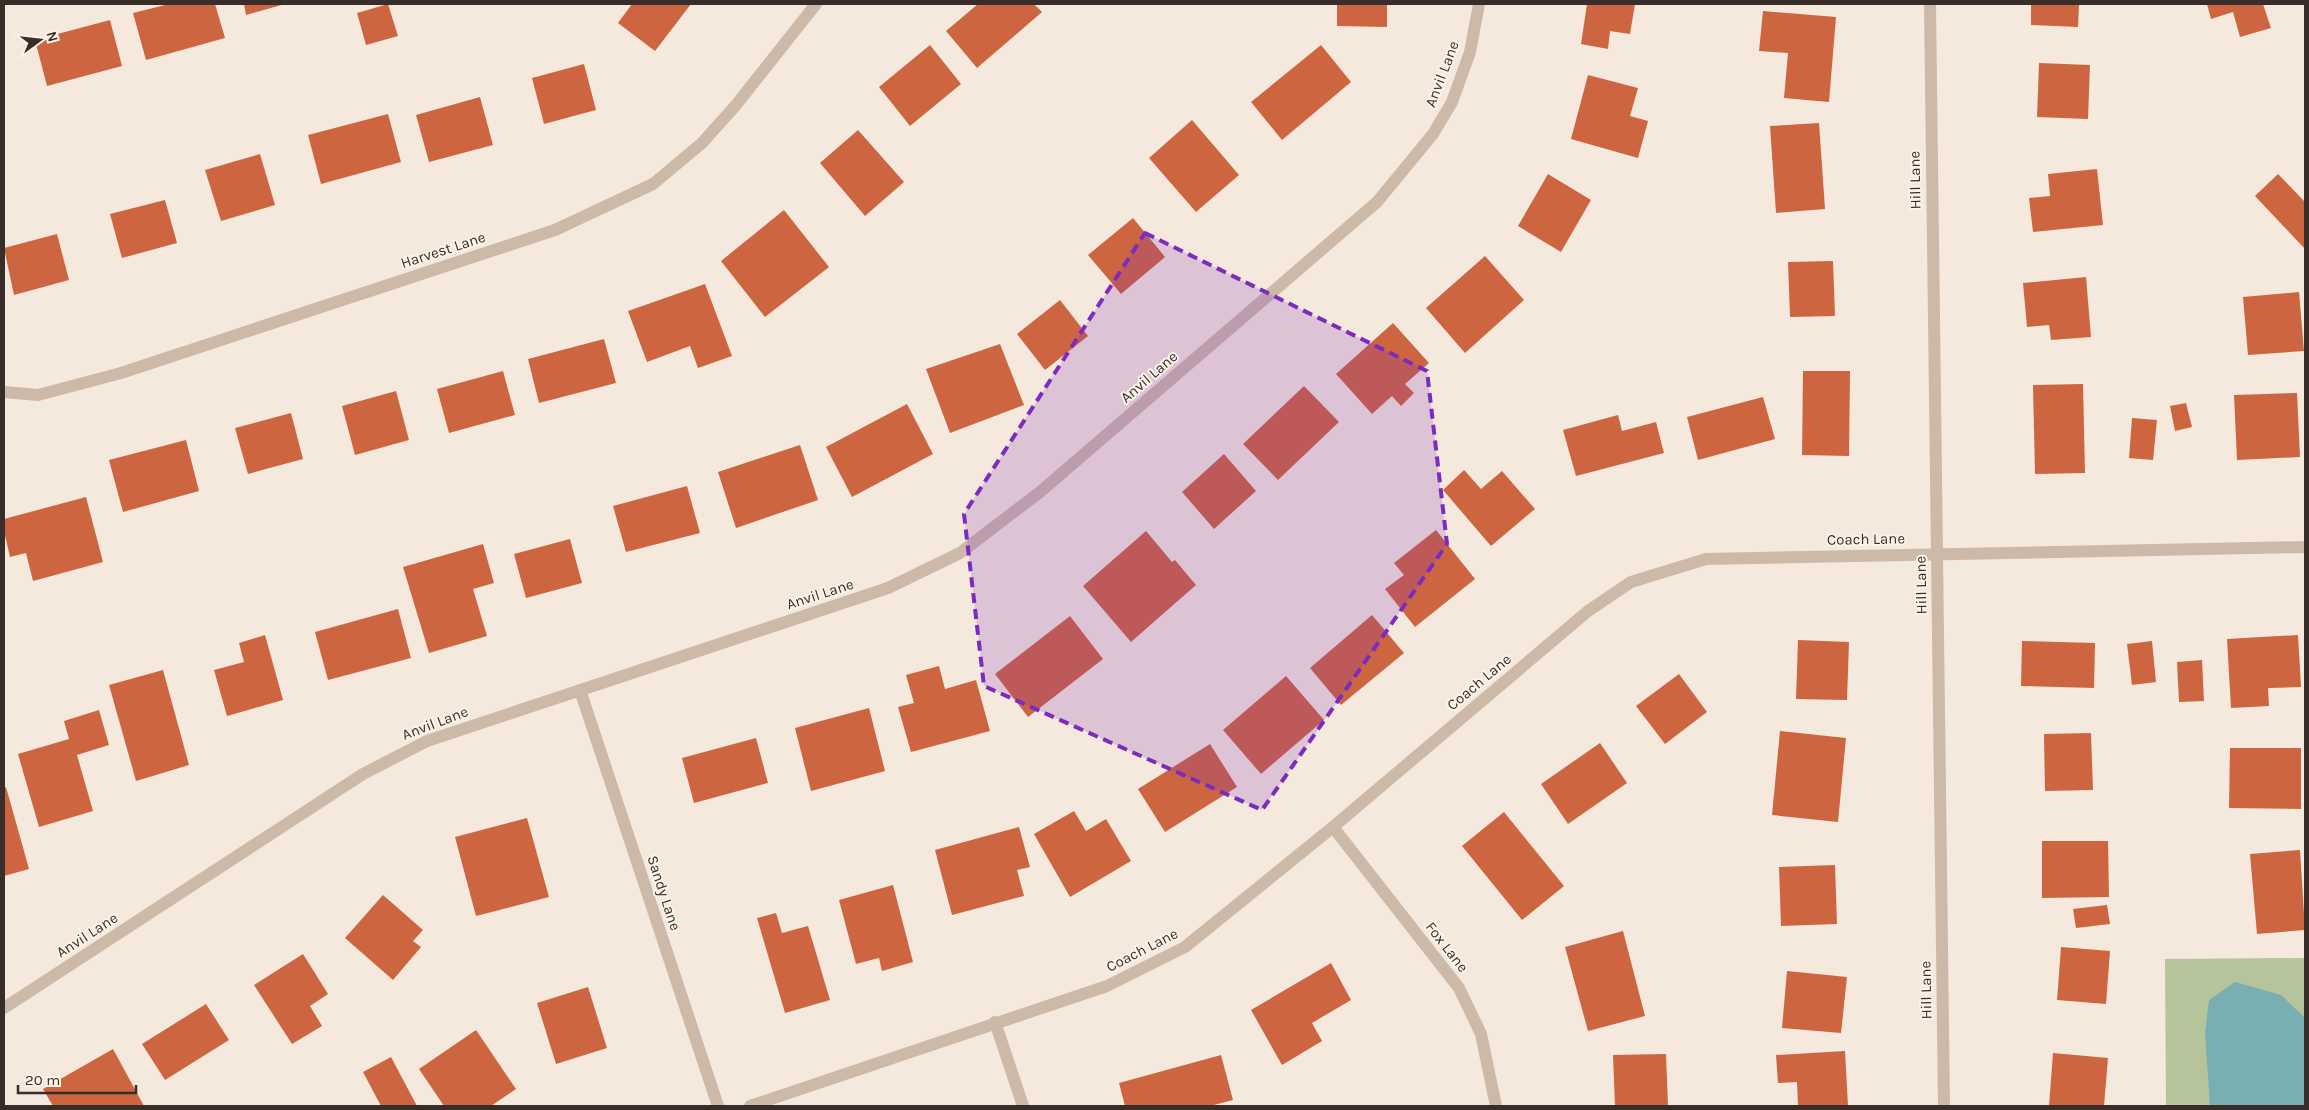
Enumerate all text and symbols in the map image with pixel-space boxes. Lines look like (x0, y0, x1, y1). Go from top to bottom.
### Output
north arrow (15, 15, 65, 65)
text: N (43, 30, 62, 44)
street label: Anvil Lane (1421, 38, 1463, 110)
street label: Hill Lane (1905, 151, 1925, 209)
street label: Harvest Lane (398, 228, 488, 272)
street label: Anvil Lane (1117, 347, 1181, 407)
street label: Coach Lane (1827, 529, 1905, 549)
street label: Hill Lane (1911, 556, 1931, 614)
street label: Anvil Lane (784, 575, 856, 613)
street label: Coach Lane (1443, 650, 1515, 714)
street label: Anvil Lane (399, 702, 471, 744)
street label: Sandy Lane (643, 853, 685, 933)
street label: Anvil Lane (53, 909, 121, 961)
street label: Fox Lane (1422, 918, 1472, 976)
street label: Coach Lane (1103, 924, 1181, 976)
street label: Hill Lane (1916, 961, 1936, 1019)
scale bar (18, 1062, 135, 1094)
text: 20 m (25, 1071, 60, 1089)

